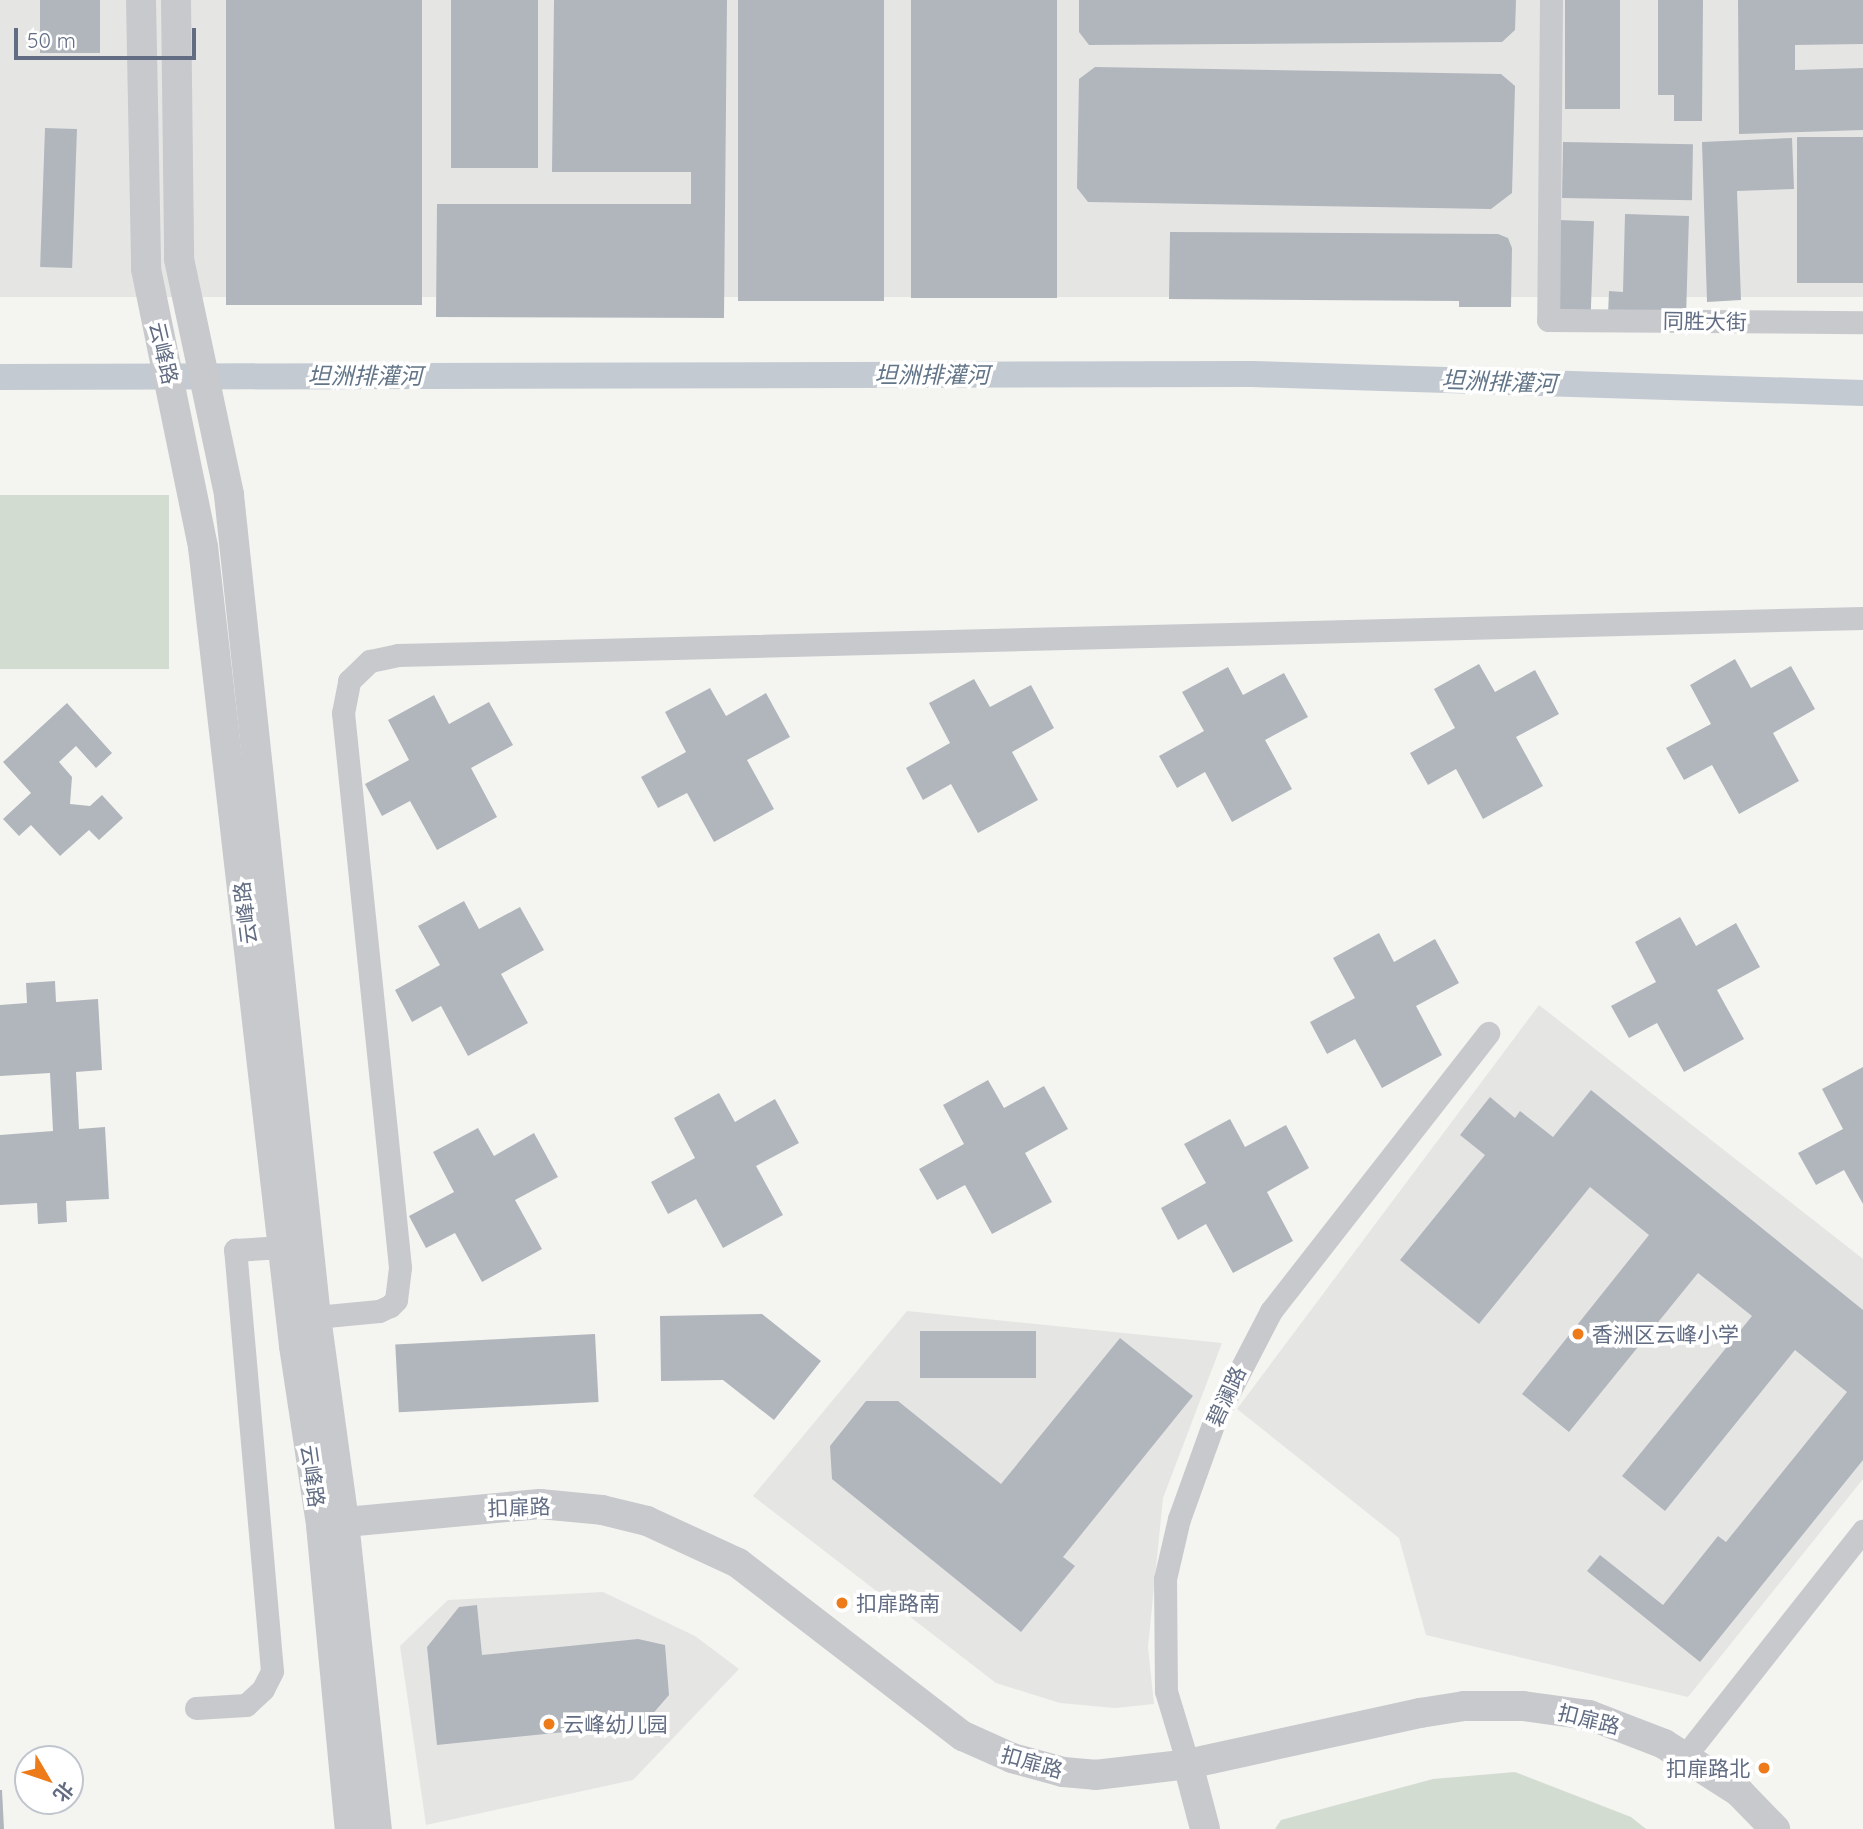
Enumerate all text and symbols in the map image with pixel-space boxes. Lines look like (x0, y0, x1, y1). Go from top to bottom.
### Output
scale bar (18, 14, 200, 58)
text: 50 m (27, 27, 76, 53)
street label: 同胜大街 (1663, 308, 1747, 334)
street label: 云峰路 (145, 319, 183, 387)
water label: 坦洲排灌河 (875, 361, 989, 389)
water label: 坦洲排灌河 (308, 362, 422, 390)
water label: 坦洲排灌河 (1441, 366, 1557, 398)
street label: 云峰路 (229, 880, 261, 946)
place label: 香洲区云峰小学 (1592, 1321, 1739, 1347)
marker: 香洲区云峰小学 (1570, 1326, 1586, 1342)
street label: 碧澜路 (1201, 1362, 1251, 1430)
street label: 云峰路 (296, 1443, 330, 1509)
street label: 扣扉路 (487, 1493, 551, 1521)
place label: 扣扉路南 (856, 1590, 940, 1616)
marker: 扣扉路南 (834, 1595, 850, 1611)
street label: 扣扉路 (1555, 1699, 1623, 1739)
place label: 云峰幼儿园 (563, 1711, 668, 1737)
marker: 云峰幼儿园 (541, 1716, 557, 1732)
street label: 扣扉路 (998, 1741, 1066, 1783)
north arrow (14, 1745, 84, 1815)
place label: 扣扉路北 (1666, 1755, 1750, 1781)
marker: 扣扉路北 (1756, 1760, 1772, 1776)
text: 北 (48, 1777, 79, 1807)

